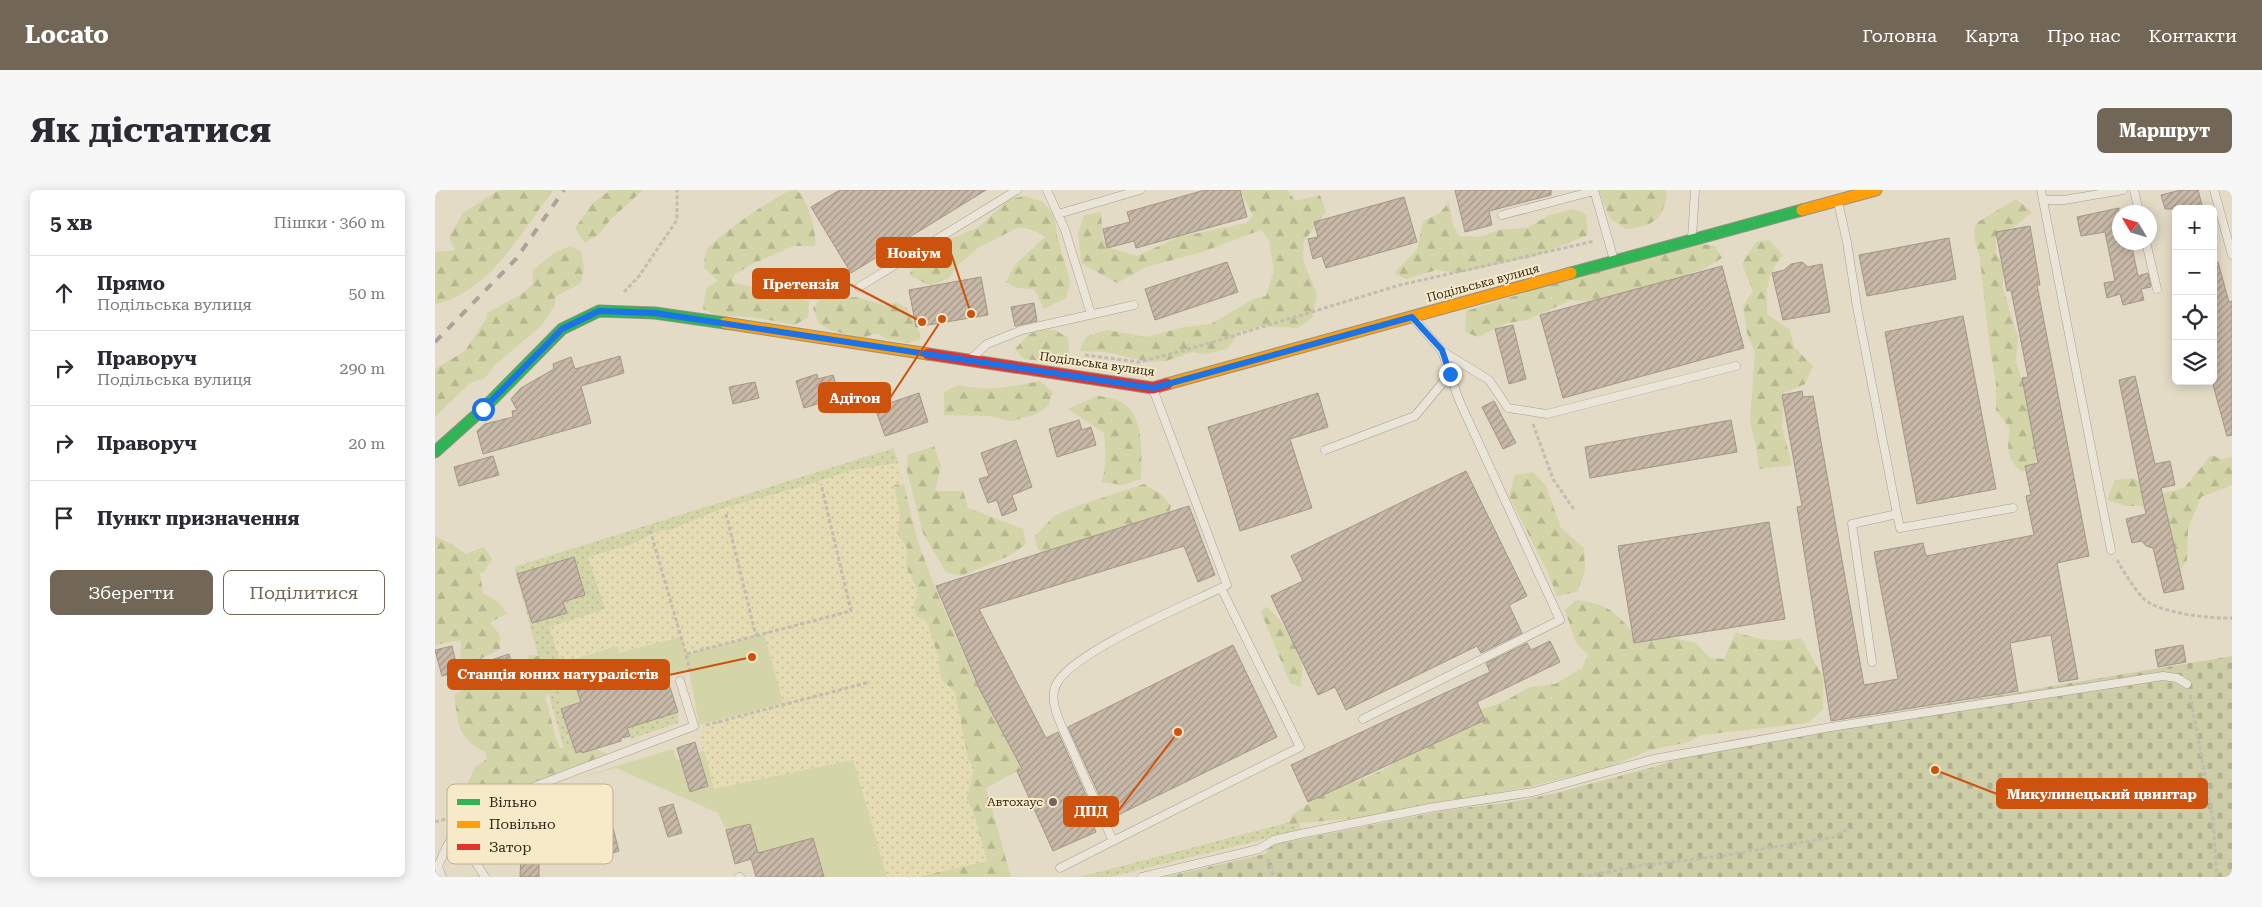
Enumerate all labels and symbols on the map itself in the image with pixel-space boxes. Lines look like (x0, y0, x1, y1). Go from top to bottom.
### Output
north arrow (2112, 205, 2157, 250)
callout: Новіум (877, 238, 951, 267)
text: Новіум (887, 245, 941, 261)
street label: Подільська вулиця (1425, 261, 1541, 305)
callout: Претензія (753, 269, 849, 298)
text: Претензія (763, 276, 839, 292)
street label: Подільська вулиця (1038, 349, 1156, 379)
route end (1439, 363, 1462, 386)
callout: Адітон (819, 383, 890, 412)
text: Адітон (830, 390, 881, 406)
route start (472, 398, 495, 421)
callout: Станція юних натуралістів (448, 660, 669, 689)
text: Станція юних натуралістів (457, 666, 659, 682)
callout: Микулинецький цвинтар (1997, 779, 2207, 808)
legend (447, 784, 613, 864)
text: Микулинецький цвинтар (2007, 786, 2197, 802)
text: Вільно (489, 794, 537, 810)
place label: Автохаус (987, 795, 1043, 809)
marker: Автохаус (1047, 796, 1059, 808)
callout: ДПД (1064, 797, 1118, 826)
text: ДПД (1074, 803, 1108, 819)
text: Повільно (489, 816, 556, 832)
text: Затор (489, 839, 531, 855)

